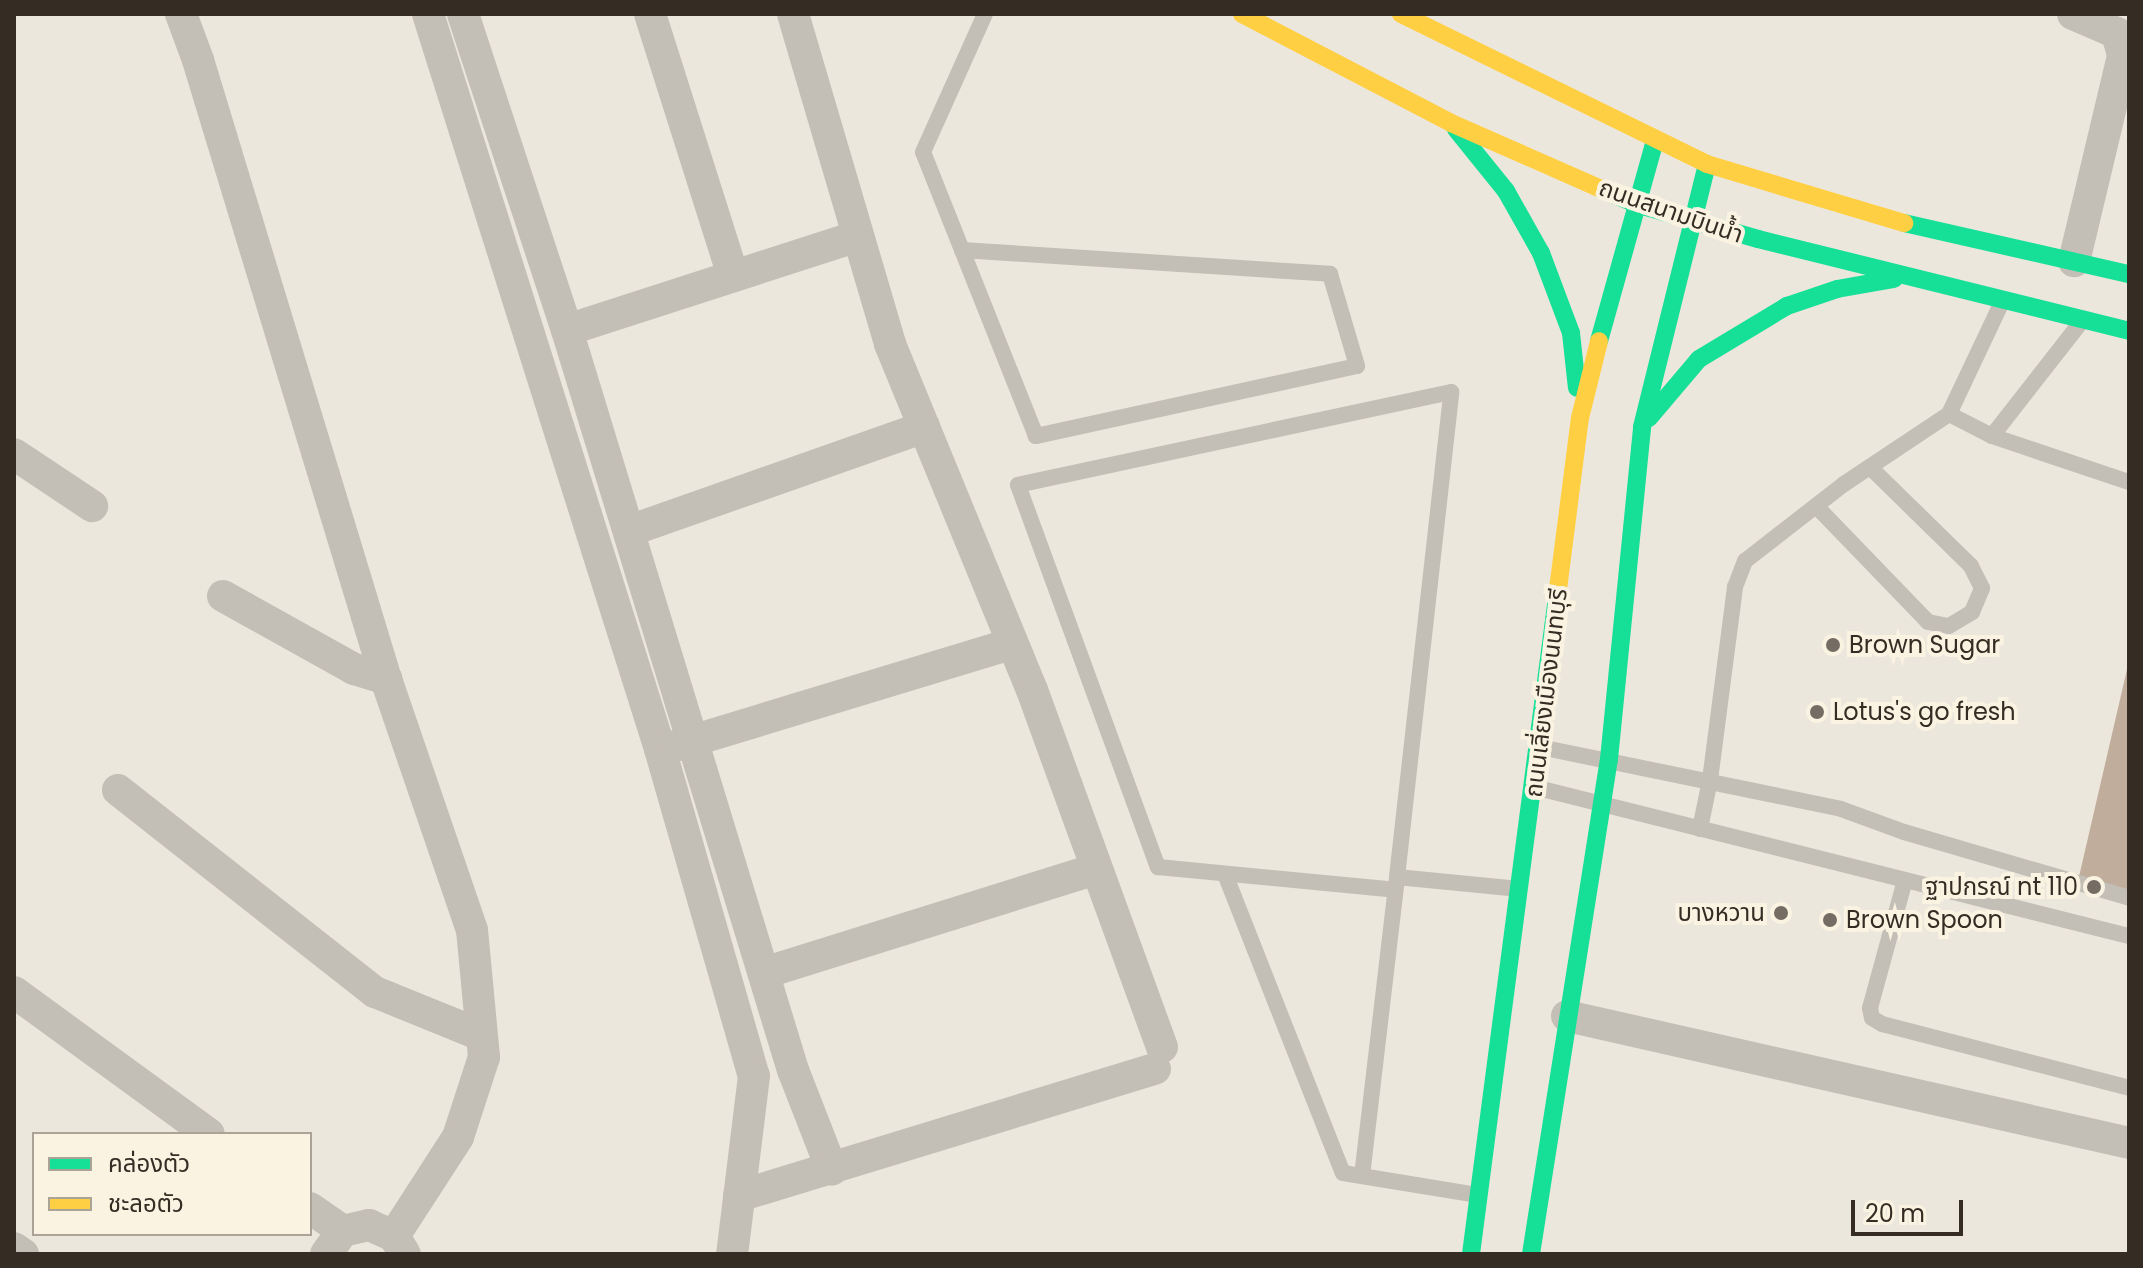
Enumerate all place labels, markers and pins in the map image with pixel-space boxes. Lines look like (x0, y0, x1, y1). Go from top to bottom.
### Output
place label: Brown Sugar (1849, 631, 2000, 659)
marker: Brown Sugar (1824, 636, 1842, 654)
place label: Lotus's go fresh (1833, 698, 2016, 726)
marker: Lotus's go fresh (1808, 703, 1826, 721)
place label: ฐาปกรณ์ nt 110 (1925, 873, 2078, 901)
marker: ฐาปกรณ์ nt 110 (2085, 878, 2103, 896)
place label: บางหวาน (1678, 899, 1765, 927)
marker: บางหวาน (1772, 904, 1790, 922)
place label: Brown Spoon (1846, 906, 2003, 934)
marker: Brown Spoon (1821, 911, 1839, 929)

